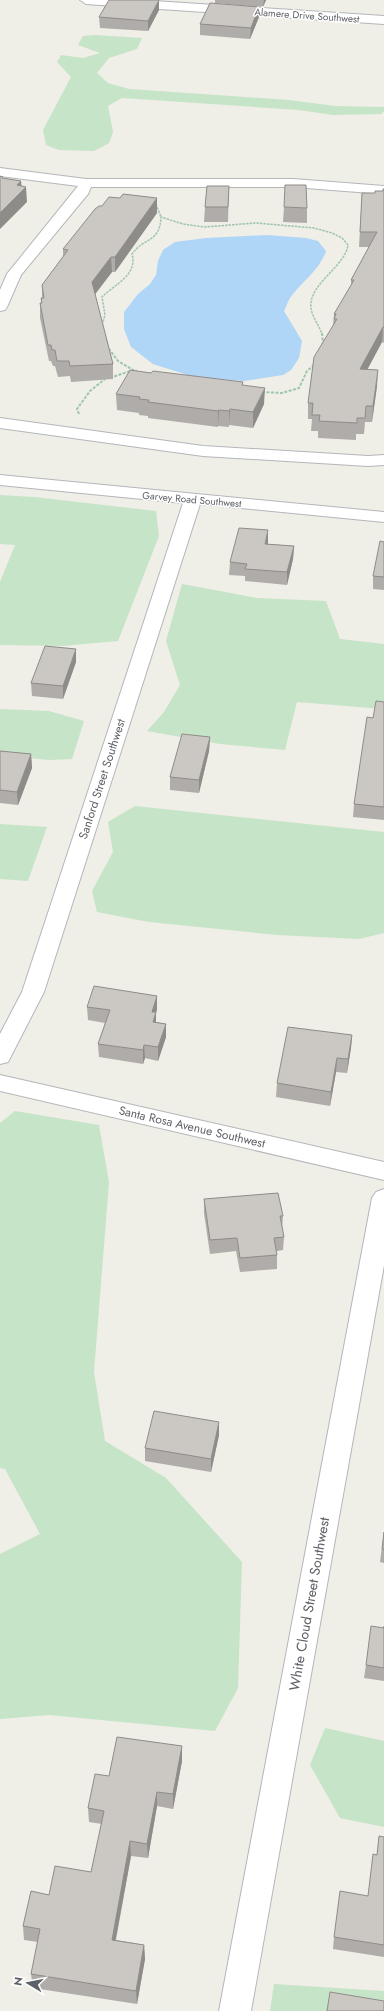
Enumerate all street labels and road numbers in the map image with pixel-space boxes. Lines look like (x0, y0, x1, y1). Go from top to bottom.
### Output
street label: Alamere Drive Southwest (254, 4, 361, 27)
street label: Garvey Road Southwest (142, 488, 243, 511)
street label: Sanford Street Southwest (74, 716, 130, 842)
street label: Santa Rosa Avenue Southwest (117, 1101, 267, 1153)
street label: White Cloud Street Southwest (284, 1515, 334, 1692)

